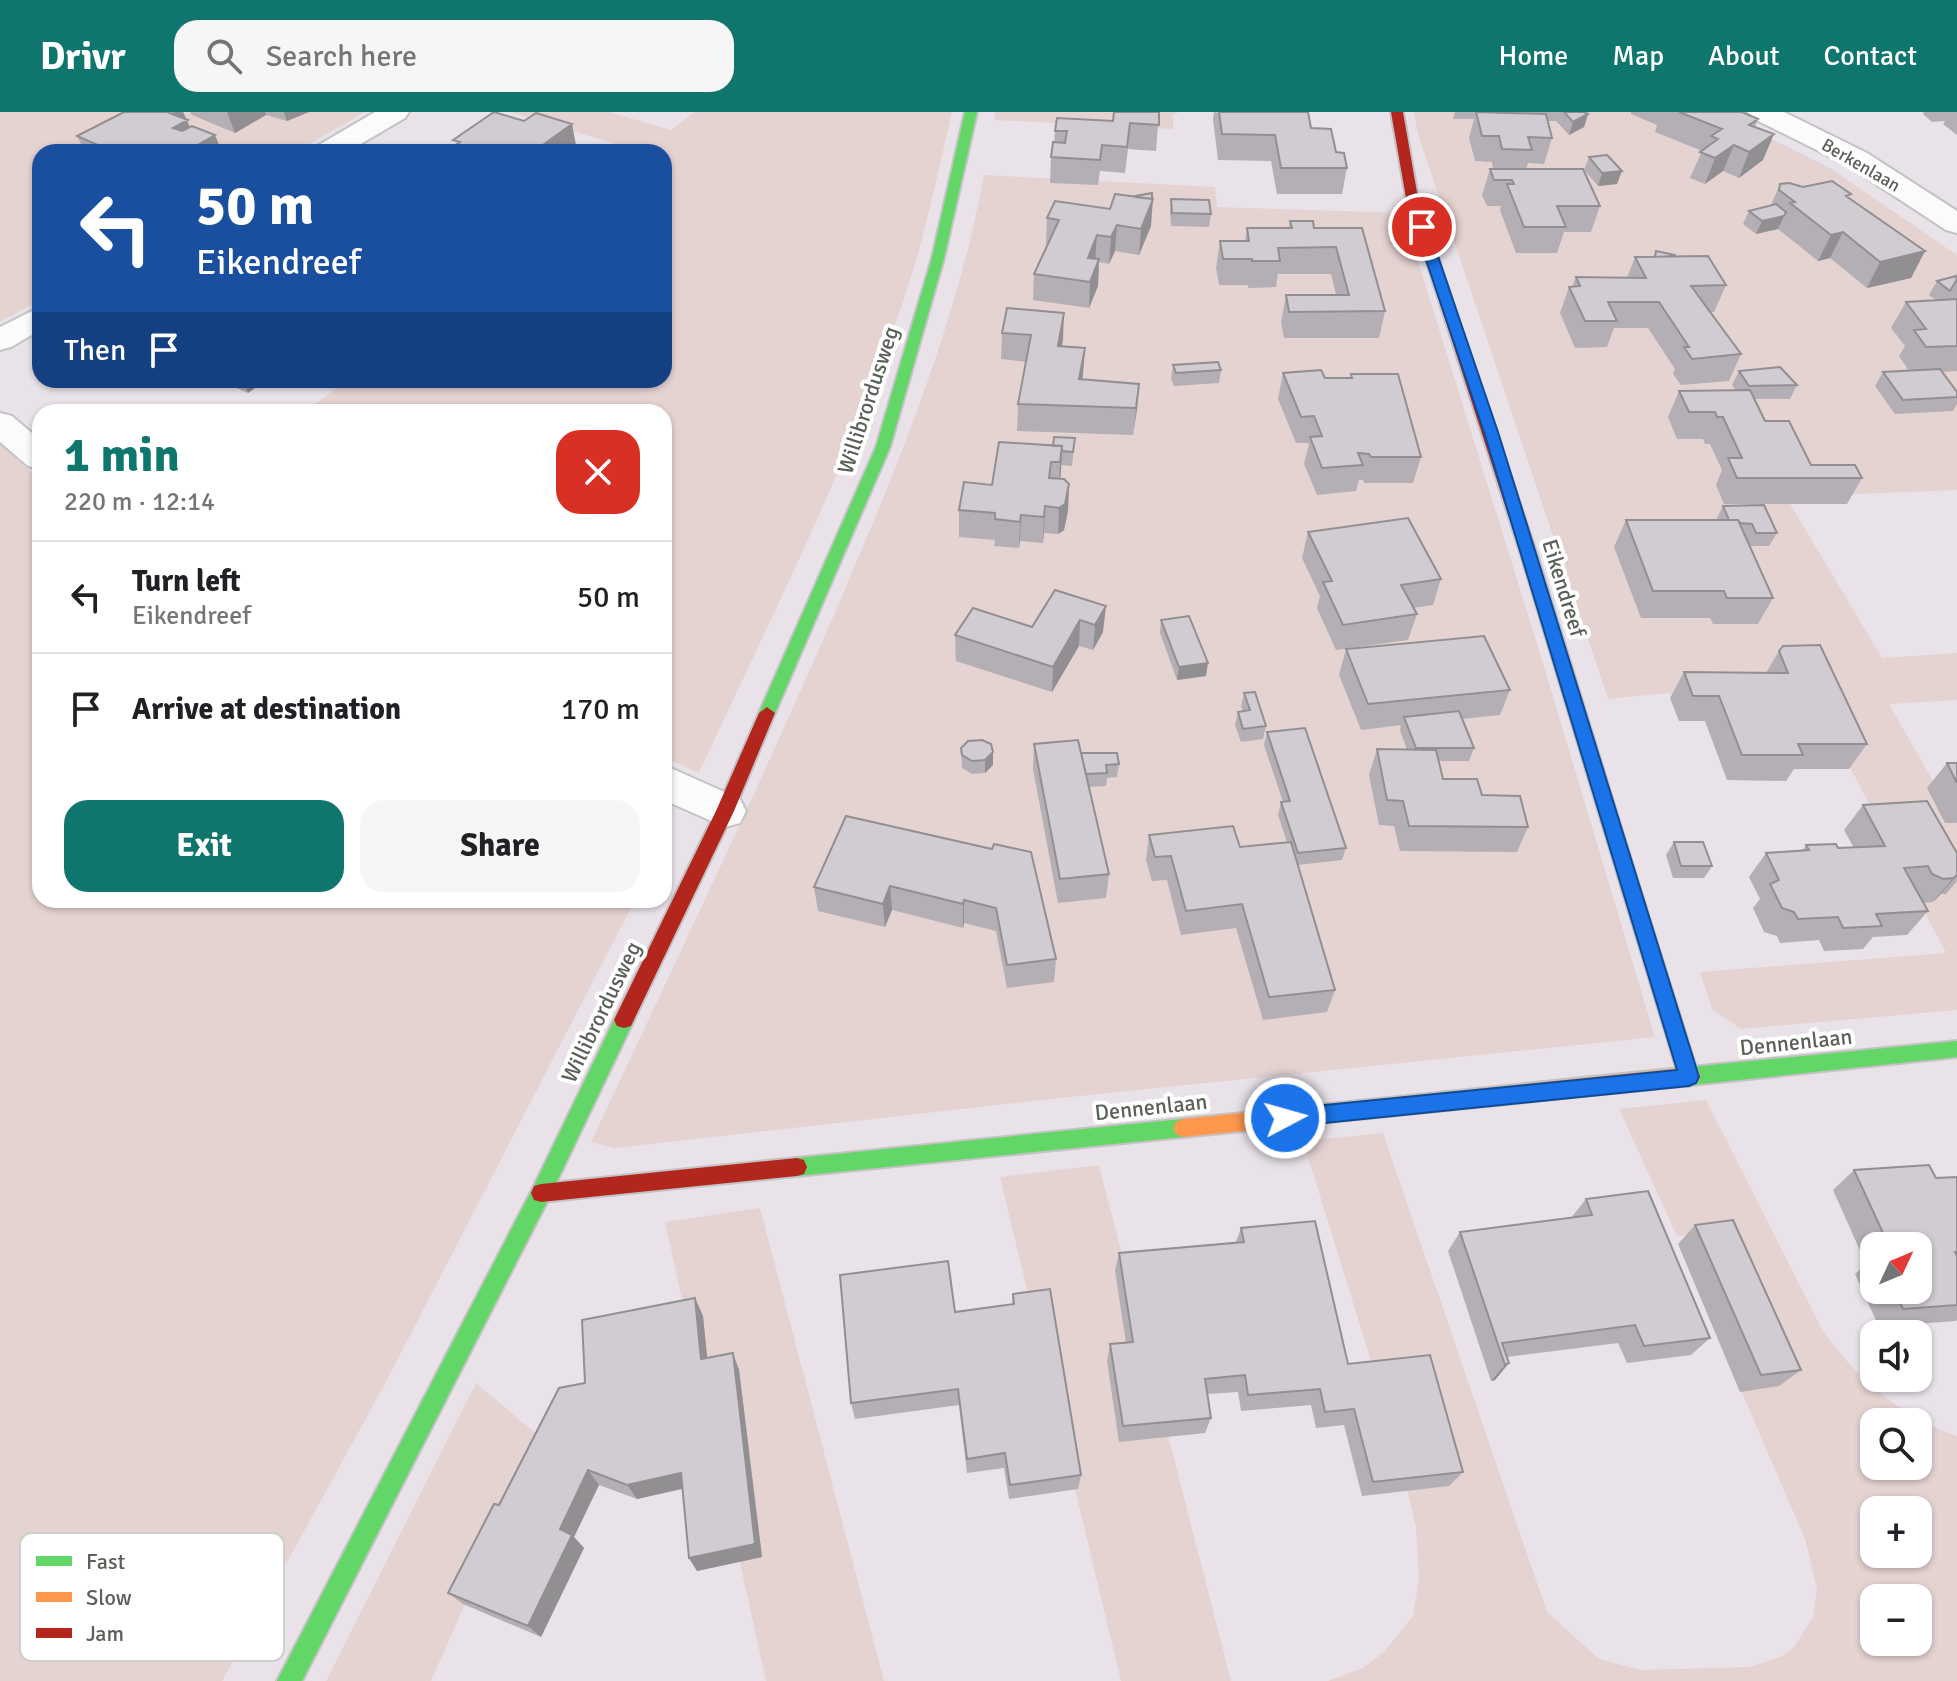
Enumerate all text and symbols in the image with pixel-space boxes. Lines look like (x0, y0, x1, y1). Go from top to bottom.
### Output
search box (174, 20, 734, 92)
text: Drivr (40, 33, 126, 80)
icon: search (202, 34, 246, 78)
text: Search here (266, 38, 417, 75)
text: Home (1499, 39, 1568, 73)
text: Map (1612, 39, 1664, 73)
text: About (1708, 39, 1780, 73)
text: Contact (1824, 39, 1917, 73)
street label: Berkenlaan (1818, 134, 1904, 196)
text: 50 m (196, 171, 314, 240)
icon: left (64, 176, 168, 280)
pin (1388, 193, 1456, 261)
icon: arrive (1400, 205, 1444, 249)
text: Eikendreef (196, 240, 361, 285)
street label: Willibrordusweg (831, 323, 905, 477)
icon: arrive (142, 328, 186, 372)
text: Then (64, 332, 126, 369)
text: 1 min (64, 426, 180, 485)
button: close (556, 430, 640, 514)
text: 220 m · 12:14 (64, 486, 215, 518)
street label: Eikendreef (1536, 536, 1592, 642)
text: Turn left (132, 563, 241, 600)
icon: left (64, 575, 108, 619)
text: 50 m (577, 579, 640, 616)
text: Eikendreef (132, 600, 251, 632)
icon: arrive (64, 687, 108, 731)
text: Arrive at destination (132, 691, 401, 728)
text: 170 m (561, 691, 640, 728)
button: Exit (64, 800, 344, 892)
button: Share (360, 800, 640, 892)
street label: Willibrordusweg (555, 937, 647, 1087)
street label: Dennenlaan (1738, 1023, 1854, 1061)
position arrow (1243, 1076, 1327, 1160)
street label: Dennenlaan (1093, 1088, 1209, 1126)
north arrow (1860, 1232, 1932, 1304)
map controls (1860, 1232, 1932, 1656)
button: sound (1860, 1320, 1932, 1392)
button: search (1860, 1408, 1932, 1480)
button: + (1860, 1496, 1932, 1568)
legend (20, 1533, 284, 1661)
text: Fast (86, 1548, 126, 1575)
text: Slow (86, 1584, 132, 1611)
button: − (1860, 1584, 1932, 1656)
text: Jam (86, 1620, 124, 1647)

